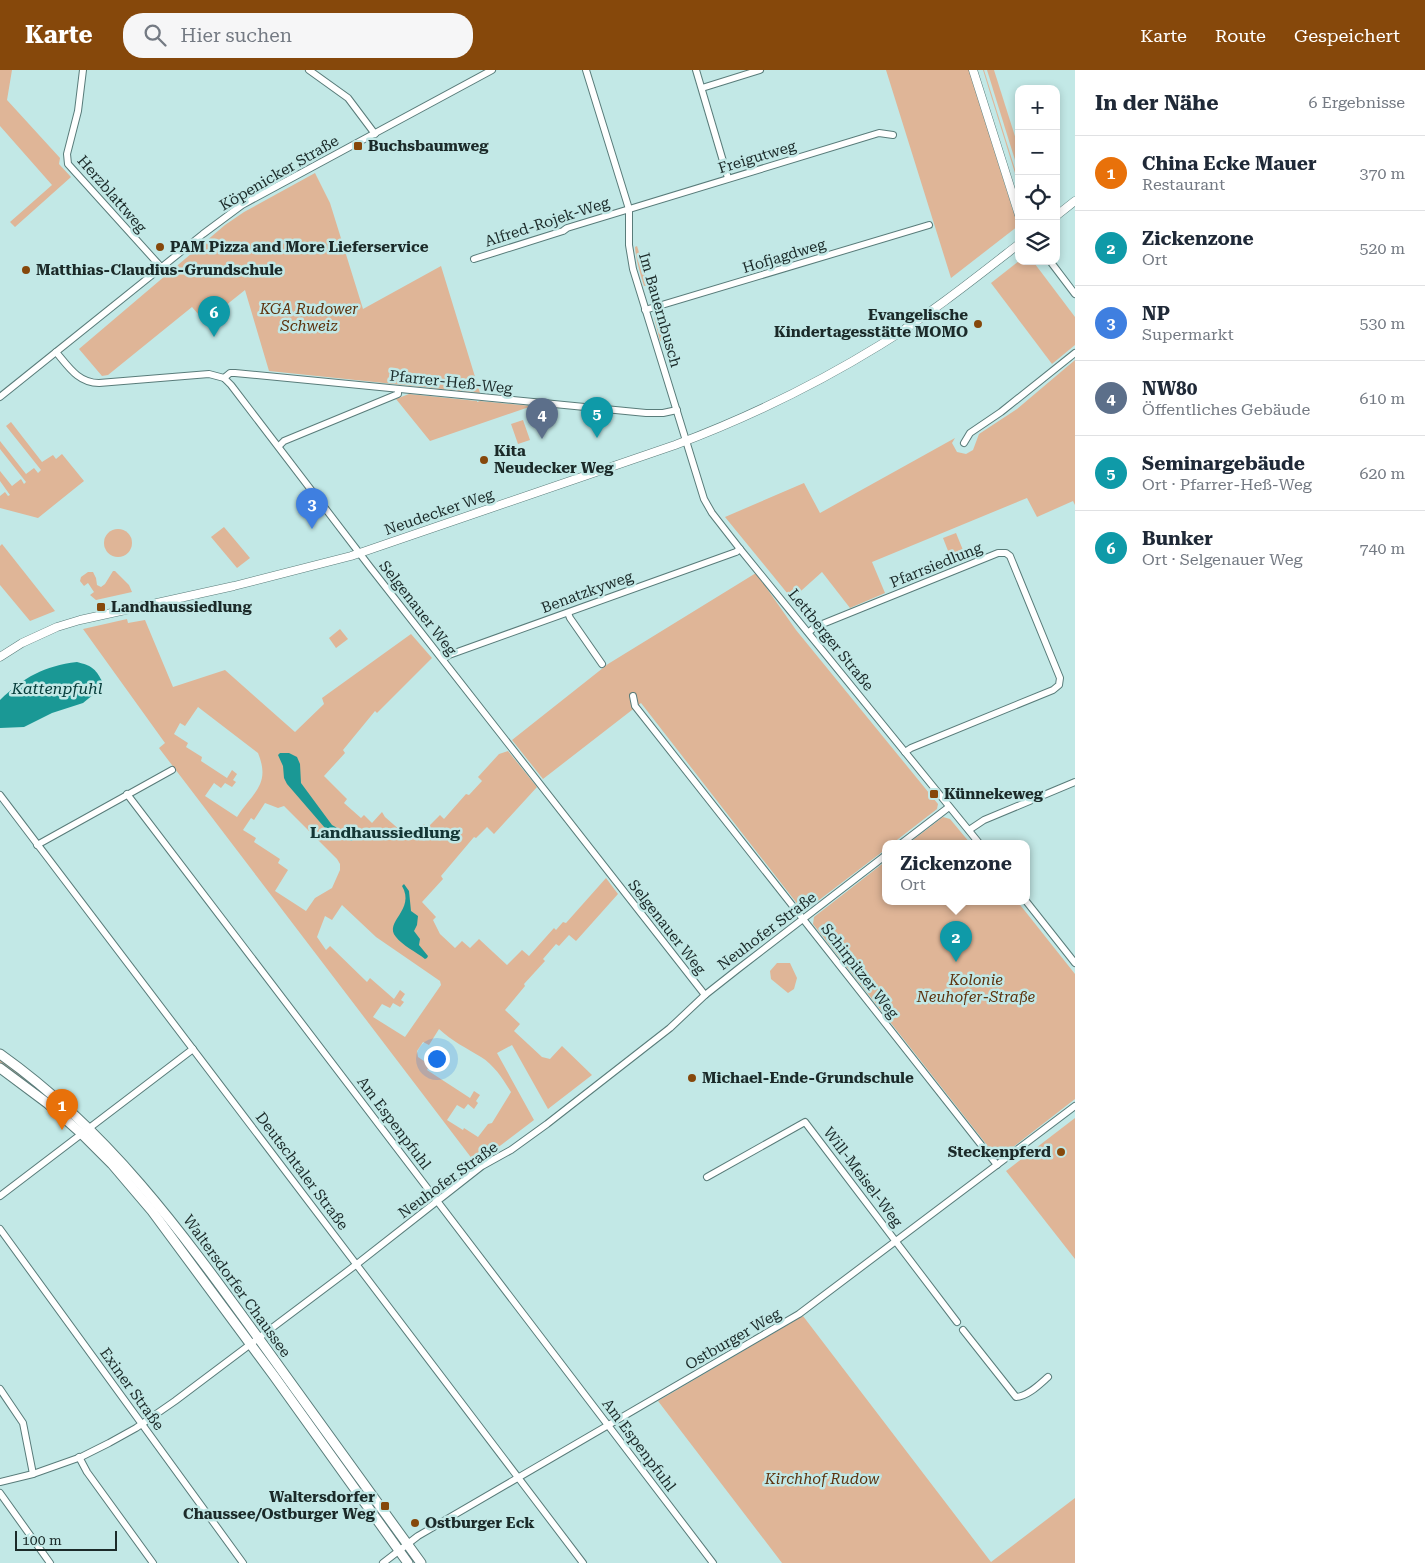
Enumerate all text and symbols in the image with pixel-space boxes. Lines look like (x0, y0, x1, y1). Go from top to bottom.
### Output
search box (123, 13, 473, 58)
text: Karte (25, 21, 93, 49)
icon: search (141, 21, 169, 49)
text: Hier suchen (181, 24, 292, 47)
text: Karte (1140, 25, 1187, 46)
text: Route (1215, 25, 1266, 46)
text: Gespeichert (1294, 25, 1400, 46)
map controls (1015, 85, 1060, 265)
button: + (1015, 85, 1060, 130)
text: In der Nähe (1095, 91, 1218, 115)
text: 6 Ergebnisse (1308, 93, 1405, 112)
button: − (1015, 130, 1060, 175)
street label: Köpenicker Straße (216, 132, 342, 214)
place label: Buchsbaumweg (368, 137, 489, 155)
street label: Freigutweg (716, 137, 798, 177)
marker: Buchsbaumweg (352, 140, 364, 152)
street label: Herzblattweg (74, 152, 151, 237)
text: China Ecke Mauer (1142, 152, 1317, 175)
text: 1 (1107, 164, 1115, 183)
text: 370 m (1359, 164, 1405, 183)
button: locate (1015, 175, 1060, 220)
text: Restaurant (1142, 175, 1225, 194)
street label: Alfred-Rojek-Weg (482, 193, 612, 251)
button: layers (1015, 220, 1060, 265)
text: Zickenzone (1142, 227, 1254, 250)
street label: Hofjagdweg (740, 235, 828, 277)
place label: PAM Pizza and More Lieferservice (170, 238, 429, 256)
text: 2 (1107, 239, 1115, 258)
text: 520 m (1359, 239, 1405, 258)
marker: PAM Pizza and More Lieferservice (154, 241, 166, 253)
text: Ort (1142, 250, 1168, 269)
street label: Im Bauernbusch (635, 251, 685, 370)
place label: Matthias-Claudius-Grundschule (36, 261, 283, 279)
marker: Matthias-Claudius-Grundschule (20, 264, 32, 276)
pin: 6 (198, 296, 230, 337)
park label: KGA Rudower Schweiz (259, 300, 359, 335)
text: NP (1142, 302, 1170, 325)
place label: Evangelische Kindertagesstätte MOMO (774, 306, 968, 341)
text: 3 (1107, 314, 1115, 333)
text: 530 m (1359, 314, 1405, 333)
marker: Evangelische Kindertagesstätte MOMO (972, 318, 984, 330)
text: Supermarkt (1142, 325, 1234, 344)
street label: Pfarrer-Heß-Weg (388, 367, 514, 397)
text: NW80 (1142, 377, 1197, 400)
text: 4 (1107, 389, 1115, 408)
text: 610 m (1359, 389, 1405, 408)
pin: 5 (581, 397, 613, 438)
pin: 4 (526, 398, 558, 439)
text: Öffentliches Gebäude (1142, 400, 1310, 419)
place label: Kita Neudecker Weg (494, 442, 614, 477)
text: Seminargebäude (1142, 452, 1305, 475)
marker: Kita Neudecker Weg (478, 454, 490, 466)
text: 5 (1107, 464, 1115, 483)
text: 620 m (1359, 464, 1405, 483)
text: Ort · Pfarrer-Heß-Weg (1142, 475, 1312, 494)
street label: Neudecker Weg (382, 485, 496, 539)
pin: 3 (296, 488, 328, 529)
text: Bunker (1142, 527, 1213, 550)
street label: Pfarrsiedlung (887, 538, 985, 592)
text: 6 (1107, 539, 1115, 558)
text: 740 m (1359, 539, 1405, 558)
text: Ort · Selgenauer Weg (1142, 550, 1303, 569)
street label: Selgenauer Weg (375, 557, 461, 659)
street label: Benatzkyweg (539, 567, 636, 617)
street label: Lettberger Straße (784, 585, 878, 695)
place label: Landhaussiedlung (111, 598, 252, 616)
marker: Landhaussiedlung (95, 601, 107, 613)
water label: Kattenpfuhl (10, 679, 103, 698)
place label: Künnekeweg (944, 785, 1044, 803)
marker: Künnekeweg (928, 788, 940, 800)
district label: Landhaussiedlung (310, 823, 460, 842)
popup (882, 840, 1030, 905)
text: Zickenzone (900, 852, 1012, 875)
text: Ort (900, 875, 926, 894)
street label: Selgenauer Weg (624, 876, 710, 978)
street label: Neuhofer Straße (714, 888, 820, 974)
street label: Schirpitzer Weg (817, 920, 903, 1022)
pin: 2 (940, 921, 972, 962)
park label: Kolonie Neuhofer-Straße (916, 971, 1036, 1006)
your location (424, 1046, 450, 1072)
place label: Michael-Ende-Grundschule (702, 1069, 914, 1087)
marker: Michael-Ende-Grundschule (686, 1072, 698, 1084)
street label: Am Espenpfuhl (353, 1073, 435, 1173)
pin: 1 (46, 1089, 78, 1130)
street label: Deutschtaler Straße (252, 1108, 352, 1234)
street label: Will-Meisel-Weg (820, 1124, 907, 1231)
street label: Neuhofer Straße (395, 1138, 501, 1222)
place label: Steckenpferd (948, 1143, 1051, 1161)
marker: Steckenpferd (1055, 1146, 1067, 1158)
street label: Waltersdorfer Chaussee (179, 1211, 295, 1361)
street label: Ostburger Weg (682, 1304, 784, 1374)
street label: Exiner Straße (96, 1344, 168, 1434)
street label: Am Espenpfuhl (598, 1395, 680, 1495)
park label: Kirchhof Rudow (764, 1470, 880, 1488)
place label: Waltersdorfer Chaussee/Ostburger Weg (183, 1488, 376, 1523)
marker: Waltersdorfer Chaussee/Ostburger Weg (379, 1500, 391, 1512)
place label: Ostburger Eck (425, 1514, 535, 1532)
marker: Ostburger Eck (409, 1517, 421, 1529)
scale bar (15, 1528, 118, 1551)
text: 100 m (22, 1532, 62, 1548)

